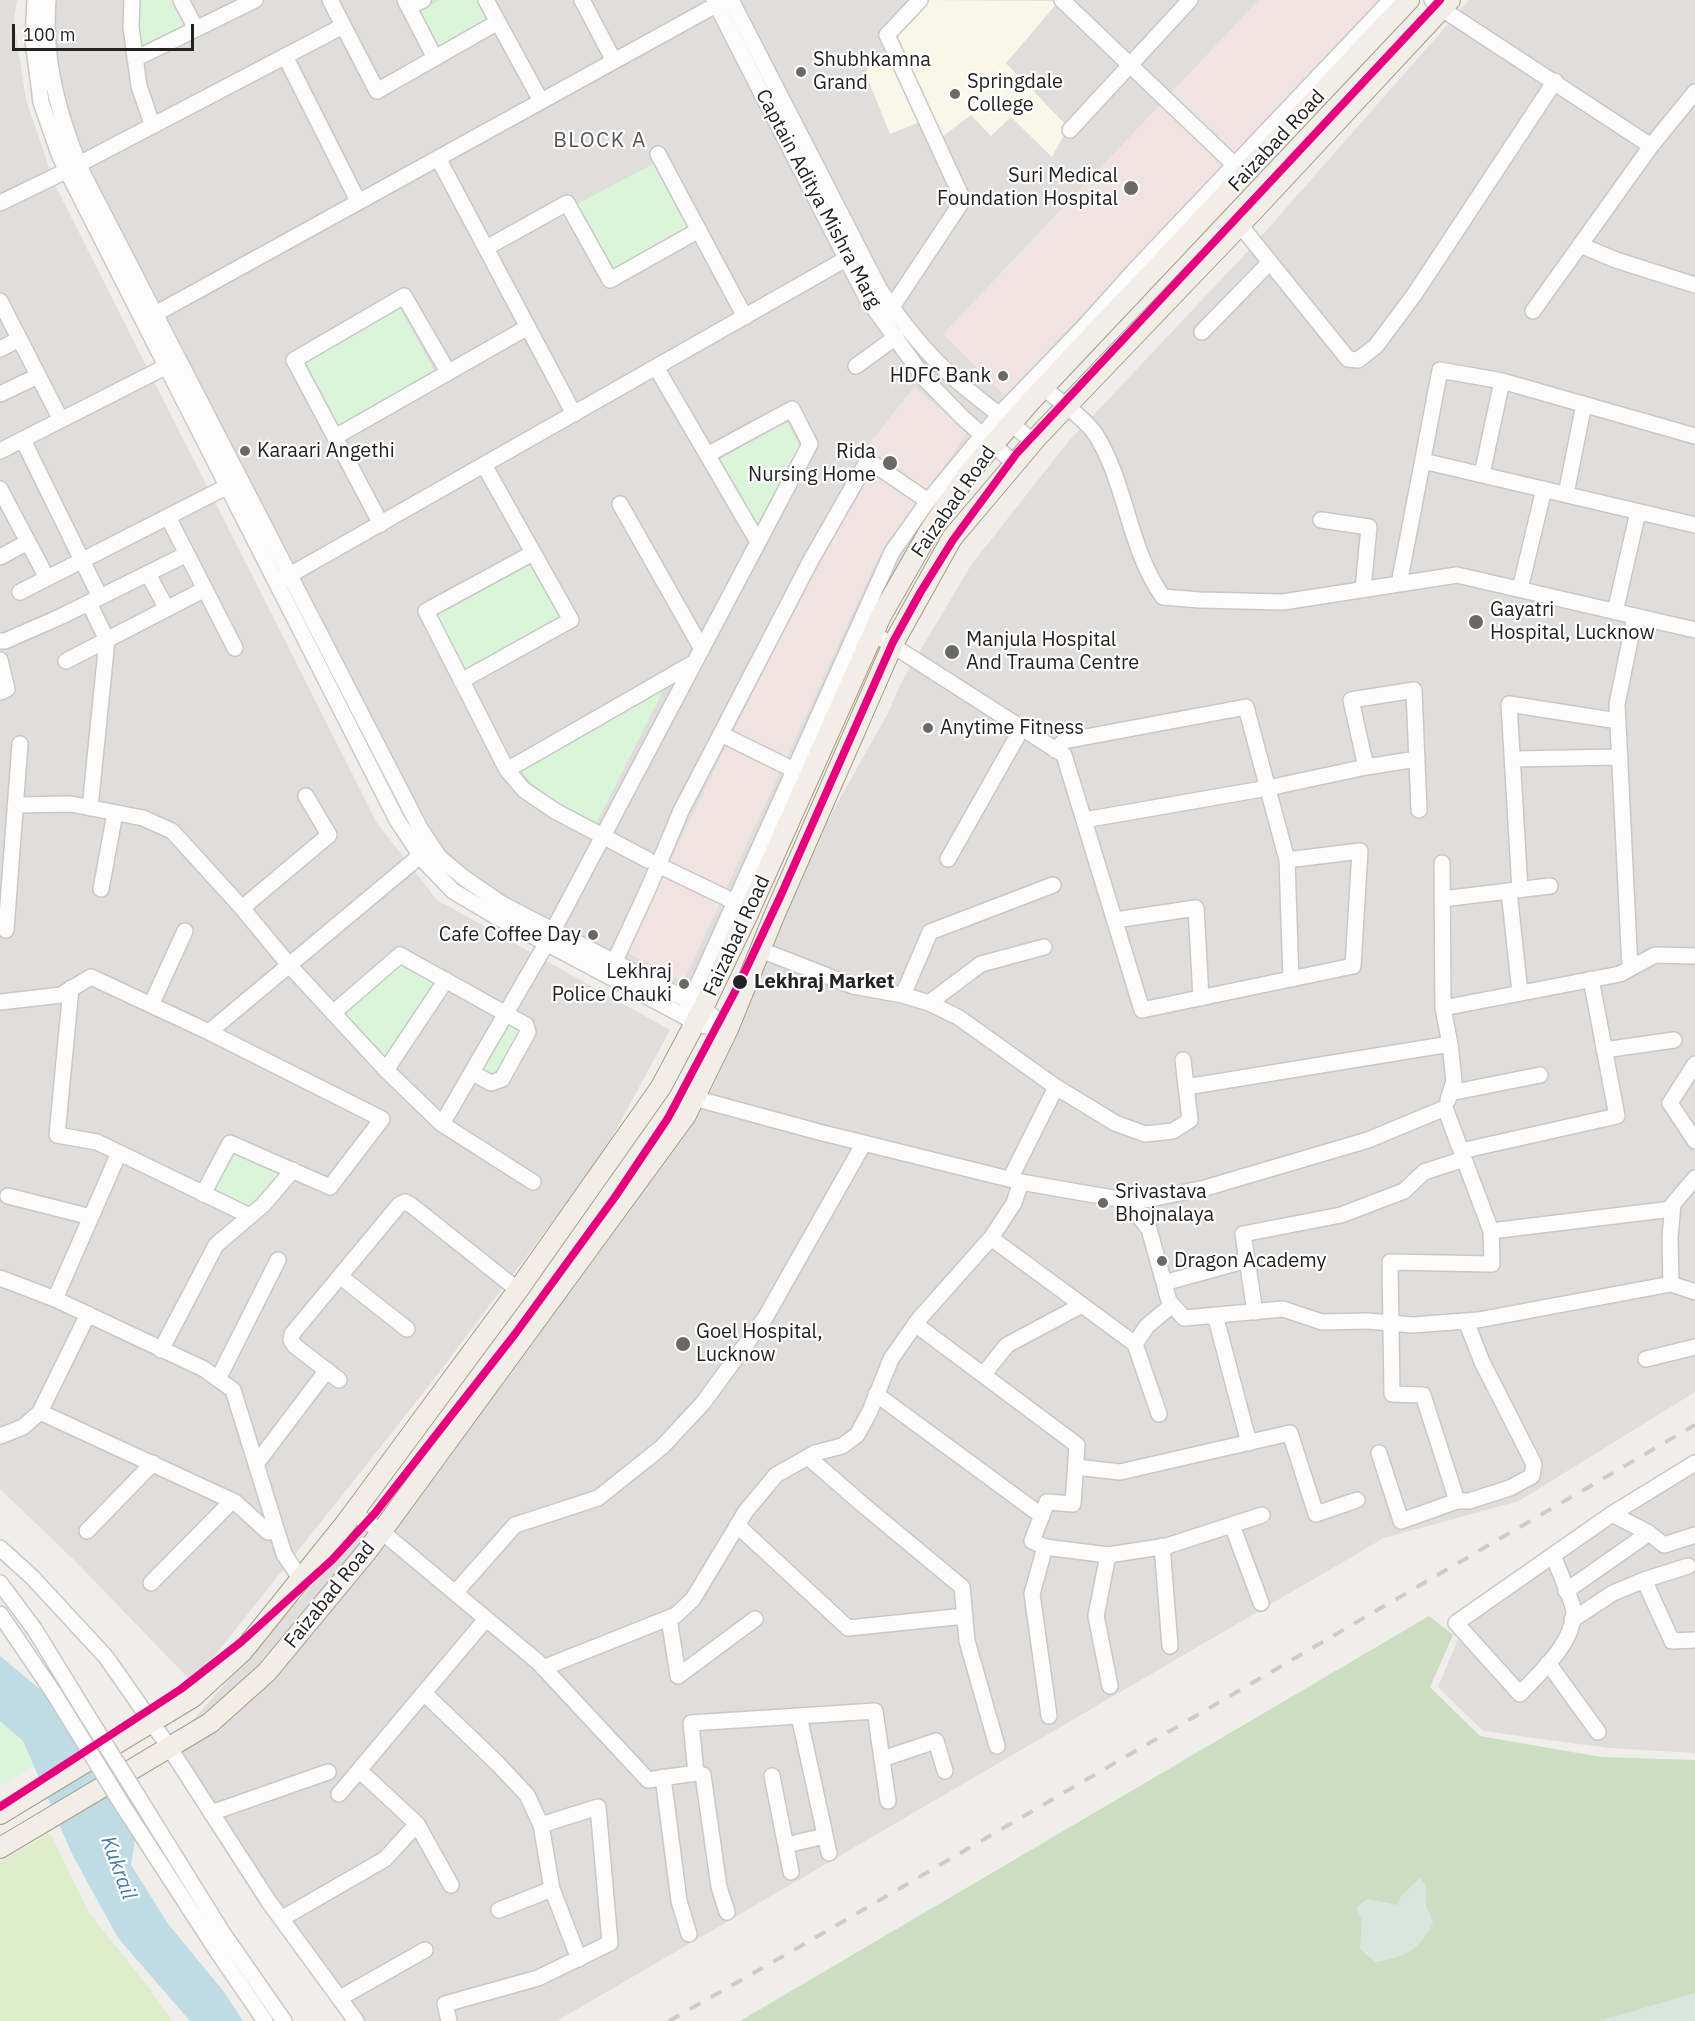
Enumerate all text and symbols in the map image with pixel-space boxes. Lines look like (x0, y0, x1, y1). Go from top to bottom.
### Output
scale bar (15, 12, 196, 50)
text: 100 m (23, 23, 75, 46)
place label: Shubhkamna Grand (813, 48, 931, 95)
marker: Shubhkamna Grand (794, 65, 808, 79)
place label: Springdale College (967, 70, 1063, 117)
street label: Faizabad Road (1224, 85, 1330, 197)
street label: Captain Aditya Mishra Marg (750, 86, 886, 312)
marker: Springdale College (948, 87, 962, 101)
district label: BLOCK A (553, 128, 647, 154)
place label: Suri Medical Foundation Hospital (937, 164, 1118, 211)
marker: Suri Medical Foundation Hospital (1122, 179, 1140, 197)
place label: HDFC Bank (890, 364, 991, 388)
marker: HDFC Bank (996, 369, 1010, 383)
place label: Karaari Angethi (257, 439, 395, 463)
place label: Rida Nursing Home (748, 440, 876, 487)
street label: Faizabad Road (907, 442, 1001, 562)
marker: Karaari Angethi (238, 444, 252, 458)
marker: Rida Nursing Home (881, 454, 899, 472)
place label: Gayatri Hospital, Lucknow (1490, 598, 1655, 645)
marker: Gayatri Hospital, Lucknow (1467, 613, 1485, 631)
place label: Manjula Hospital And Trauma Centre (966, 628, 1139, 675)
marker: Manjula Hospital And Trauma Centre (943, 643, 961, 661)
place label: Anytime Fitness (940, 716, 1084, 740)
marker: Anytime Fitness (921, 721, 935, 735)
street label: Faizabad Road (699, 872, 775, 1000)
place label: Cafe Coffee Day (439, 923, 581, 947)
marker: Cafe Coffee Day (586, 928, 600, 942)
place label: Lekhraj Police Chauki (552, 960, 672, 1007)
place label: Lekhraj Market (754, 970, 894, 994)
marker: Lekhraj Market (731, 973, 749, 991)
marker: Lekhraj Police Chauki (677, 977, 691, 991)
place label: Srivastava Bhojnalaya (1115, 1180, 1214, 1227)
marker: Srivastava Bhojnalaya (1096, 1196, 1110, 1210)
place label: Dragon Academy (1174, 1249, 1326, 1273)
marker: Dragon Academy (1155, 1254, 1169, 1268)
place label: Goel Hospital, Lucknow (696, 1320, 823, 1367)
marker: Goel Hospital, Lucknow (674, 1335, 692, 1353)
street label: Faizabad Road (280, 1537, 380, 1653)
water label: Kukrail (95, 1833, 141, 1903)

